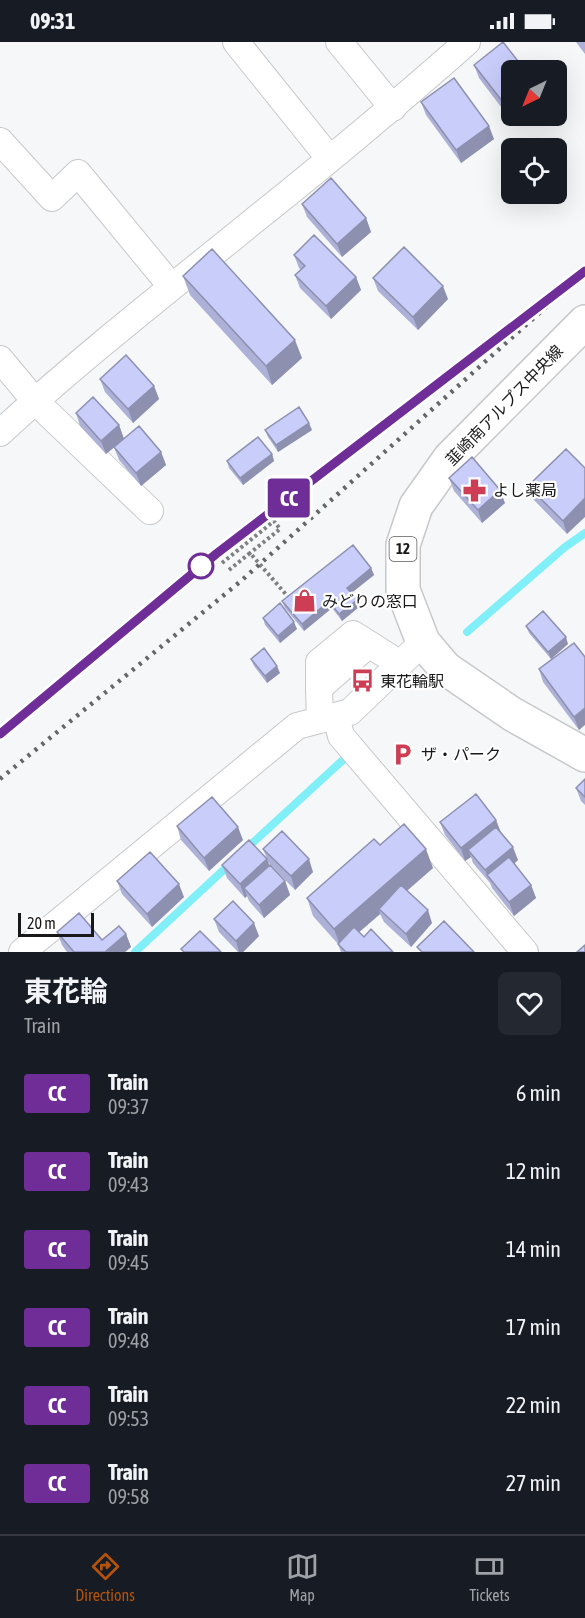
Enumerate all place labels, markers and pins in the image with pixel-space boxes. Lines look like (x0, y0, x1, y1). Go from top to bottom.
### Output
pharmacy icon: よし薬局 (462, 477, 488, 503)
place label: よし薬局 (493, 481, 557, 499)
unlabelled marker (188, 553, 214, 579)
shop icon: みどりの窓口 (291, 588, 317, 614)
place label: みどりの窓口 (322, 592, 418, 610)
bus stop icon: 東花輪駅 (349, 668, 375, 694)
place label: 東花輪駅 (380, 672, 444, 690)
parking icon: ザ・パーク (390, 741, 416, 767)
place label: ザ・パーク (421, 745, 501, 763)

